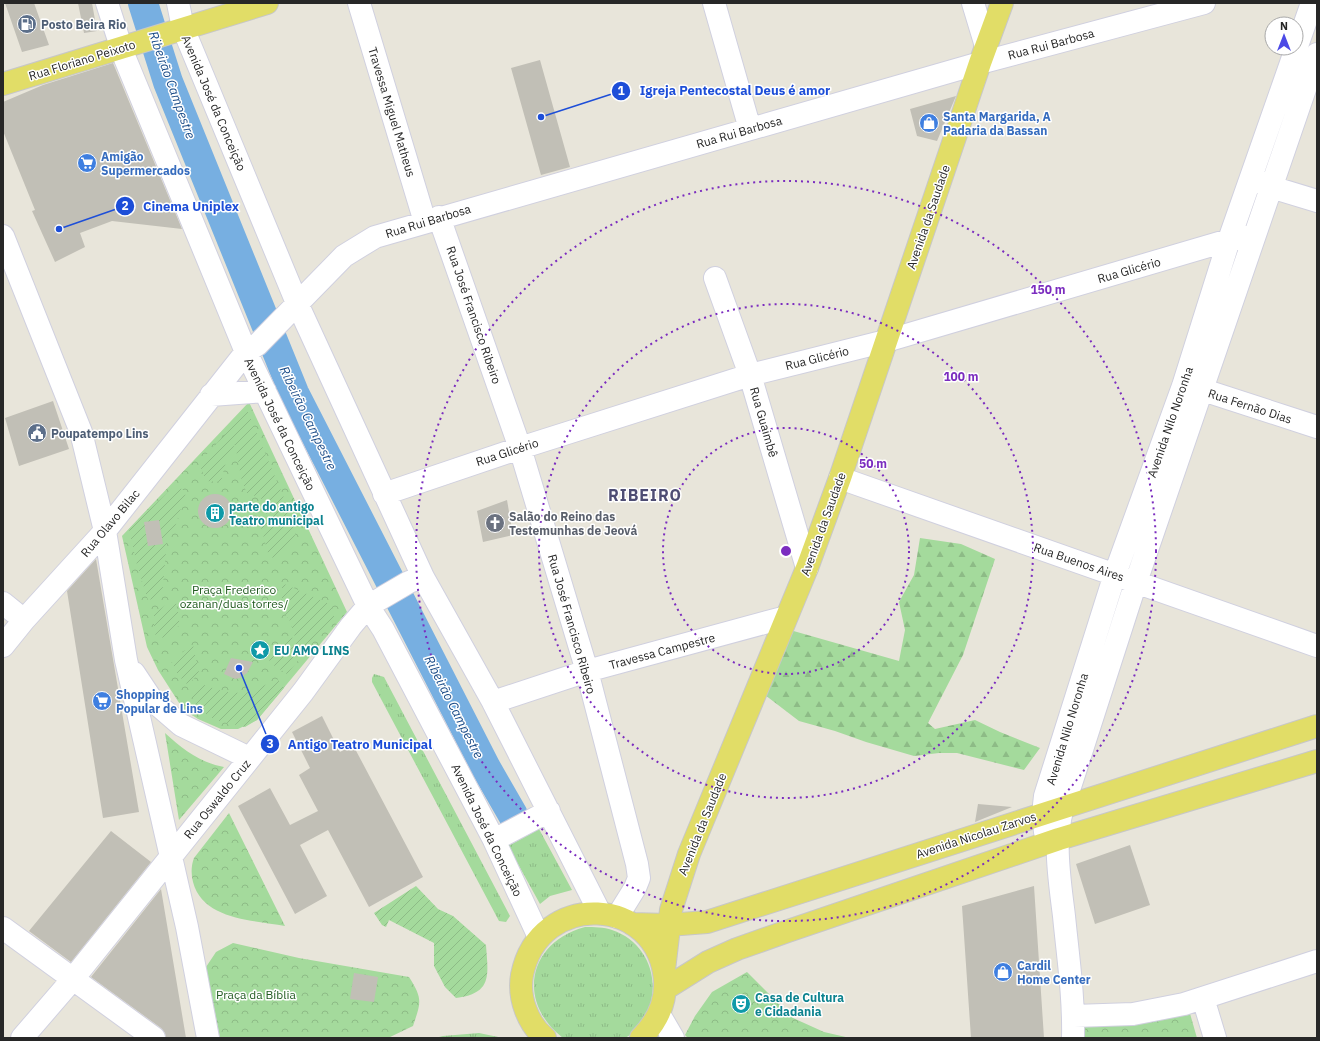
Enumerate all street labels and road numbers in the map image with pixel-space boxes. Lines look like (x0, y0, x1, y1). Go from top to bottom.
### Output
street label: Rua Rui Barbosa (1006, 25, 1096, 63)
street label: Avenida José da Conceição (179, 33, 250, 173)
street label: Rua Floriano Peixoto (27, 37, 137, 83)
street label: Travessa Miguel Matheus (365, 45, 419, 179)
street label: Rua Rui Barbosa (694, 112, 784, 151)
street label: Avenida da Saudade (903, 163, 953, 271)
street label: Rua Rui Barbosa (383, 201, 473, 241)
street label: Rua José Francisco Ribeiro (443, 244, 505, 386)
street label: Rua Glicério (1096, 254, 1163, 286)
street label: Rua Glicério (784, 343, 851, 373)
street label: Avenida José da Conceição (241, 355, 319, 493)
street label: Avenida Nilo Noronha (1144, 364, 1196, 480)
street label: Rua Guaimbê (747, 385, 781, 459)
street label: Rua Fernão Dias (1206, 385, 1294, 427)
street label: Rua Glicério (474, 435, 540, 469)
street label: Avenida da Saudade (797, 470, 849, 578)
street label: Rua Olavo Bilac (77, 486, 143, 560)
street label: Rua Buenos Aires (1032, 539, 1126, 585)
street label: Rua José Francisco Ribeiro (545, 552, 599, 696)
street label: Travessa Campestre (607, 630, 717, 672)
street label: Avenida Nilo Noronha (1043, 671, 1091, 787)
street label: Rua Oswaldo Cruz (180, 756, 254, 842)
street label: Avenida José da Conceição (448, 761, 526, 899)
street label: Avenida da Saudade (675, 770, 730, 877)
street label: Avenida Nicolau Zarvos (914, 808, 1038, 862)

